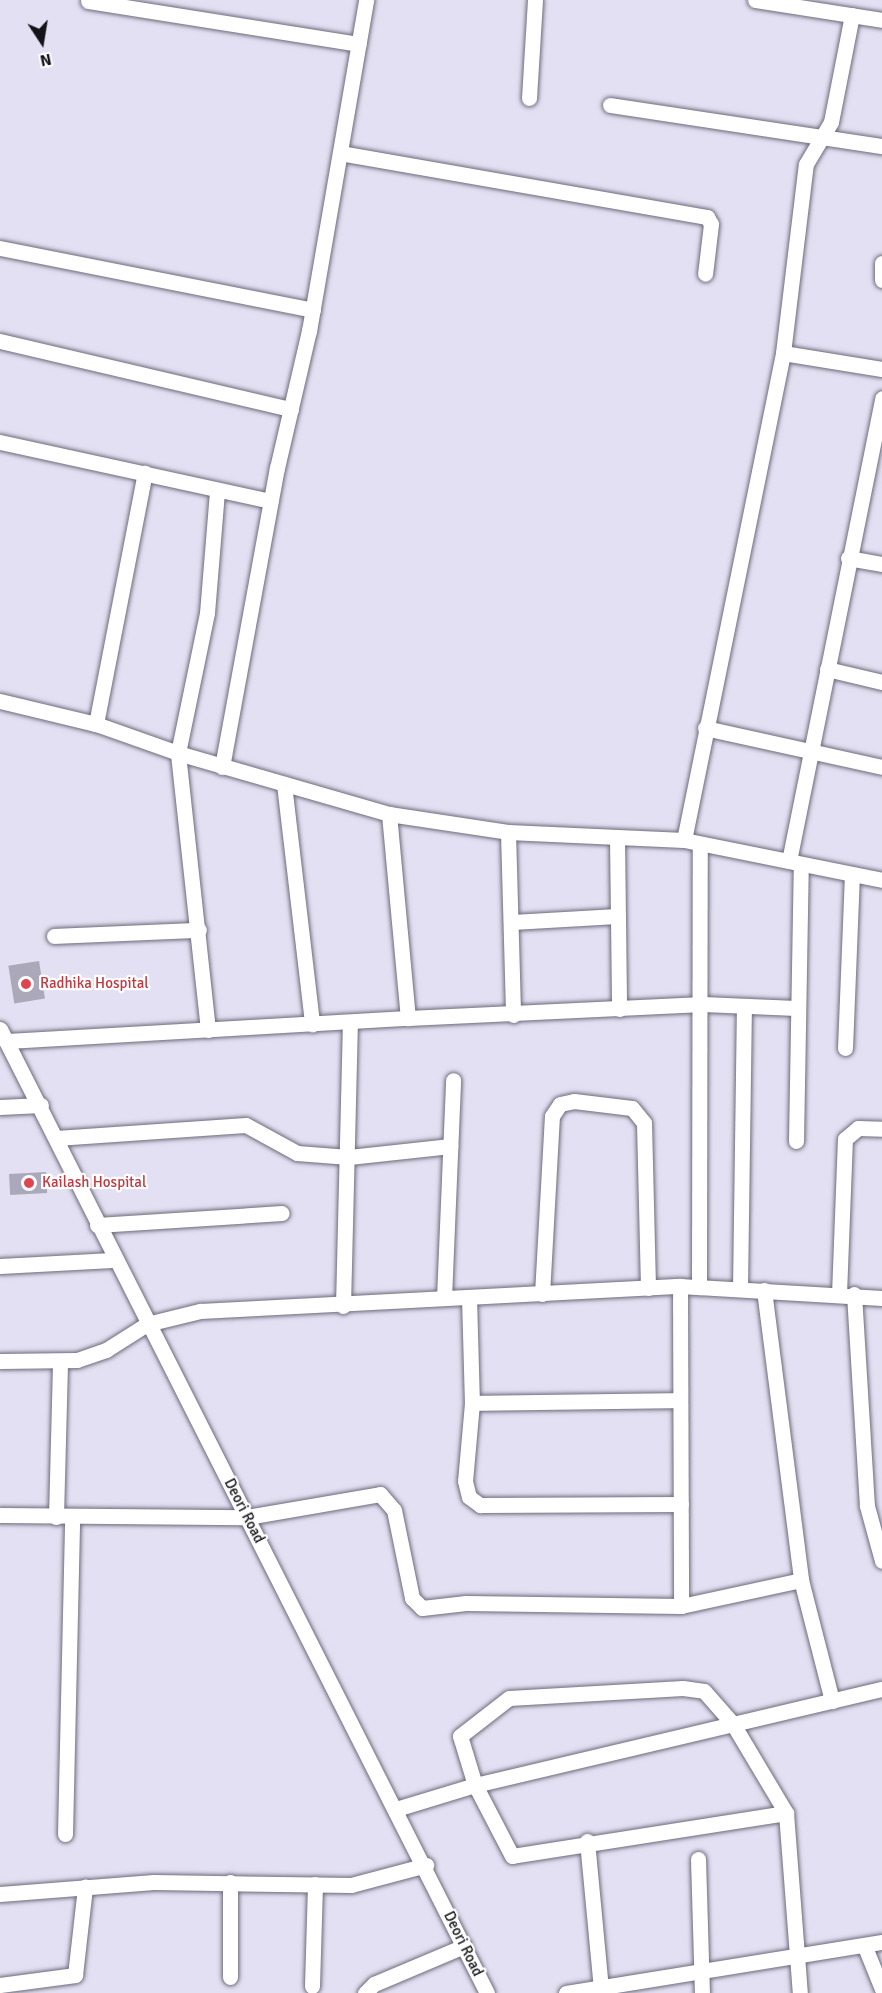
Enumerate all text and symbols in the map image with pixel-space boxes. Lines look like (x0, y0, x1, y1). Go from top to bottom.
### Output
north arrow (12, 12, 72, 72)
text: N (38, 49, 53, 71)
marker: Radhika Hospital (17, 975, 35, 993)
place label: Radhika Hospital (40, 975, 149, 993)
marker: Kailash Hospital (20, 1174, 38, 1192)
place label: Kailash Hospital (42, 1174, 146, 1192)
street label: Deori Road (220, 1476, 268, 1546)
street label: Deori Road (440, 1908, 486, 1980)

